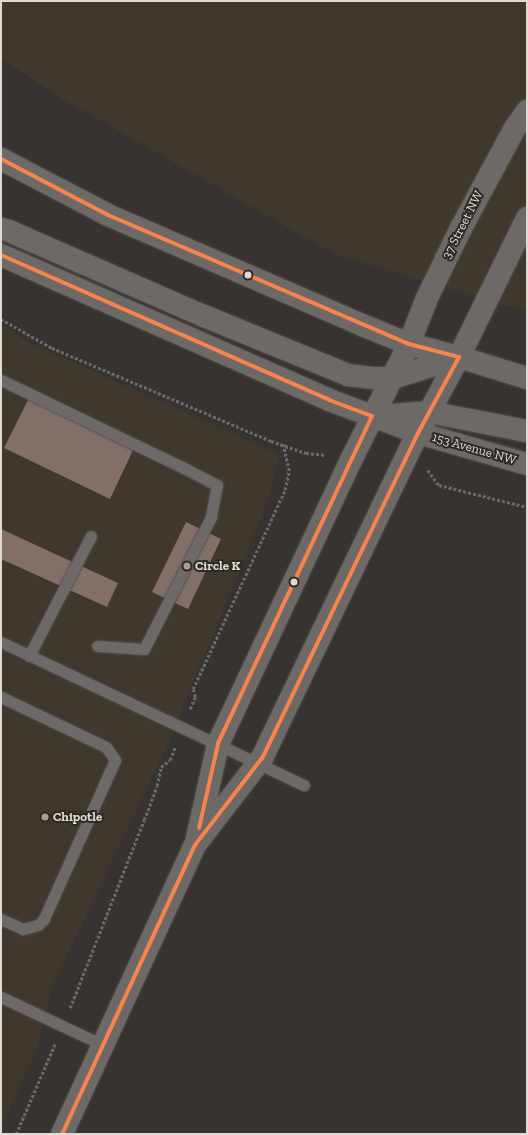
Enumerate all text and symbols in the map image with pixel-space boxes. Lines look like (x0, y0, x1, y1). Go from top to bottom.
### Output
street label: 37 Street NW (439, 188, 487, 262)
unlabelled marker (243, 270, 253, 280)
street label: 153 Avenue NW (430, 430, 518, 468)
place label: Circle K (195, 558, 240, 574)
marker: Circle K (182, 561, 192, 571)
unlabelled marker (289, 577, 299, 587)
place label: Chipotle (53, 809, 102, 825)
marker: Chipotle (40, 812, 50, 822)

